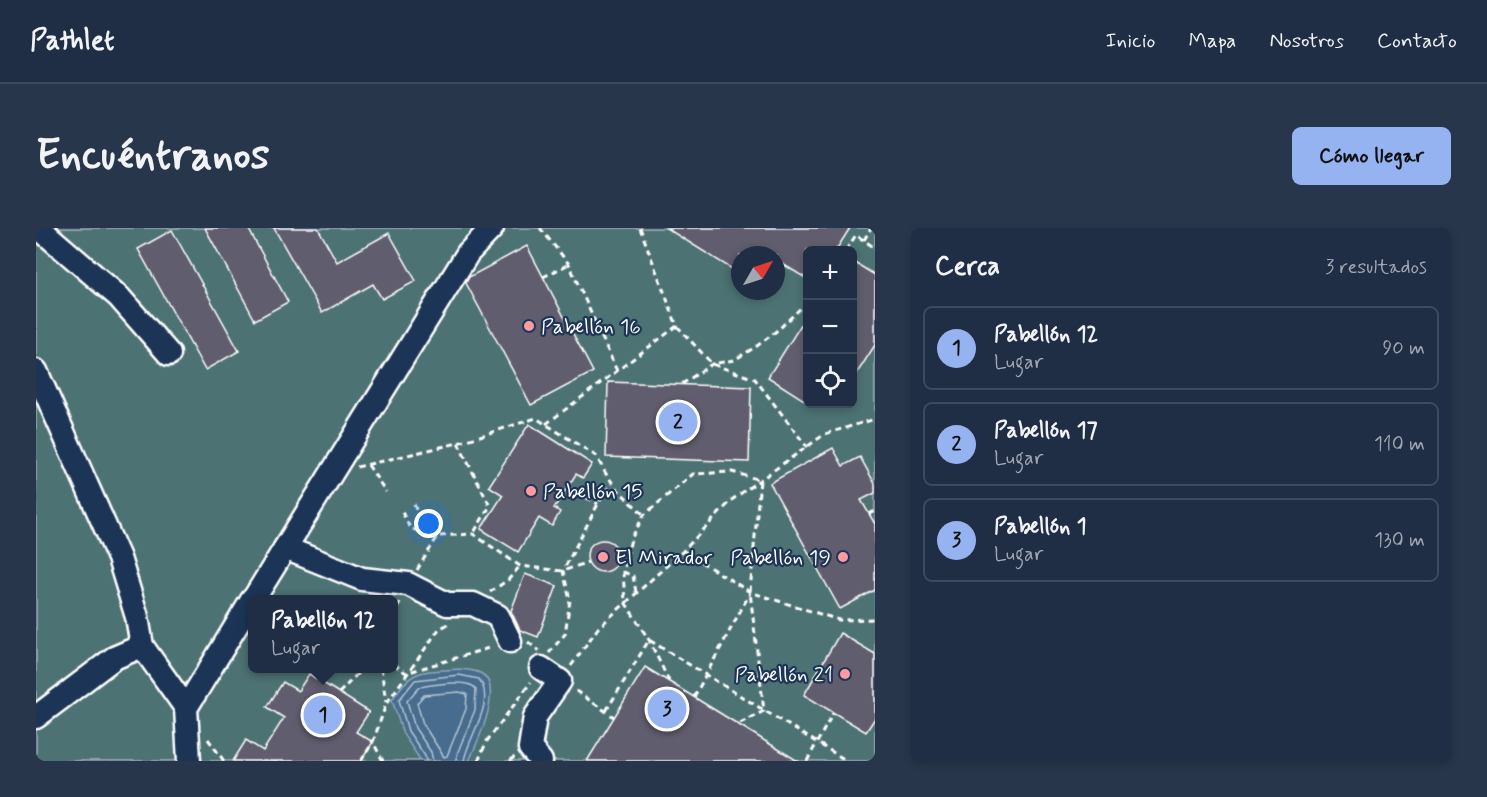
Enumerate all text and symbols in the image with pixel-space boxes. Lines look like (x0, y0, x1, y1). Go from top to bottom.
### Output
text: Pathlet (30, 23, 114, 60)
text: Inicio (1106, 27, 1156, 55)
text: Mapa (1189, 27, 1236, 55)
text: Nosotros (1269, 27, 1344, 55)
text: Contacto (1377, 27, 1457, 55)
button: Cómo llegar (1292, 127, 1451, 185)
text: Encuéntranos (36, 129, 269, 184)
north arrow (731, 246, 785, 300)
map controls (803, 246, 857, 408)
button: + (803, 246, 857, 300)
text: Cerca (935, 250, 1000, 284)
text: 3 resultados (1325, 254, 1427, 281)
button: − (803, 300, 857, 354)
place label: Pabellón 16 (541, 313, 641, 341)
marker: Pabellón 16 (522, 319, 536, 333)
text: Pabellón 12 (994, 321, 1098, 349)
text: 1 (952, 335, 961, 362)
text: 90 m (1382, 335, 1425, 362)
text: Lugar (994, 349, 1043, 376)
button: locate (803, 354, 857, 408)
pin: 2 (658, 400, 698, 444)
text: Pabellón 17 (994, 417, 1098, 445)
text: 2 (952, 431, 961, 458)
text: 110 m (1374, 431, 1425, 458)
text: Lugar (994, 445, 1043, 472)
place label: Pabellón 15 (543, 478, 643, 506)
marker: Pabellón 15 (524, 484, 538, 498)
your location (414, 509, 443, 538)
text: Pabellón 1 (994, 513, 1087, 541)
text: 3 (952, 527, 961, 554)
text: 130 m (1374, 527, 1425, 554)
text: Lugar (994, 541, 1043, 568)
place label: El Mirador (615, 544, 712, 572)
place label: Pabellón 19 (730, 544, 831, 572)
marker: El Mirador (596, 550, 610, 564)
marker: Pabellón 19 (836, 550, 850, 564)
popup (248, 595, 398, 673)
text: Pabellón 12 (271, 607, 375, 635)
text: Lugar (271, 635, 320, 662)
place label: Pabellón 21 (735, 661, 833, 689)
marker: Pabellón 21 (838, 667, 852, 681)
pin: 3 (648, 686, 686, 732)
pin: 1 (304, 692, 342, 738)

